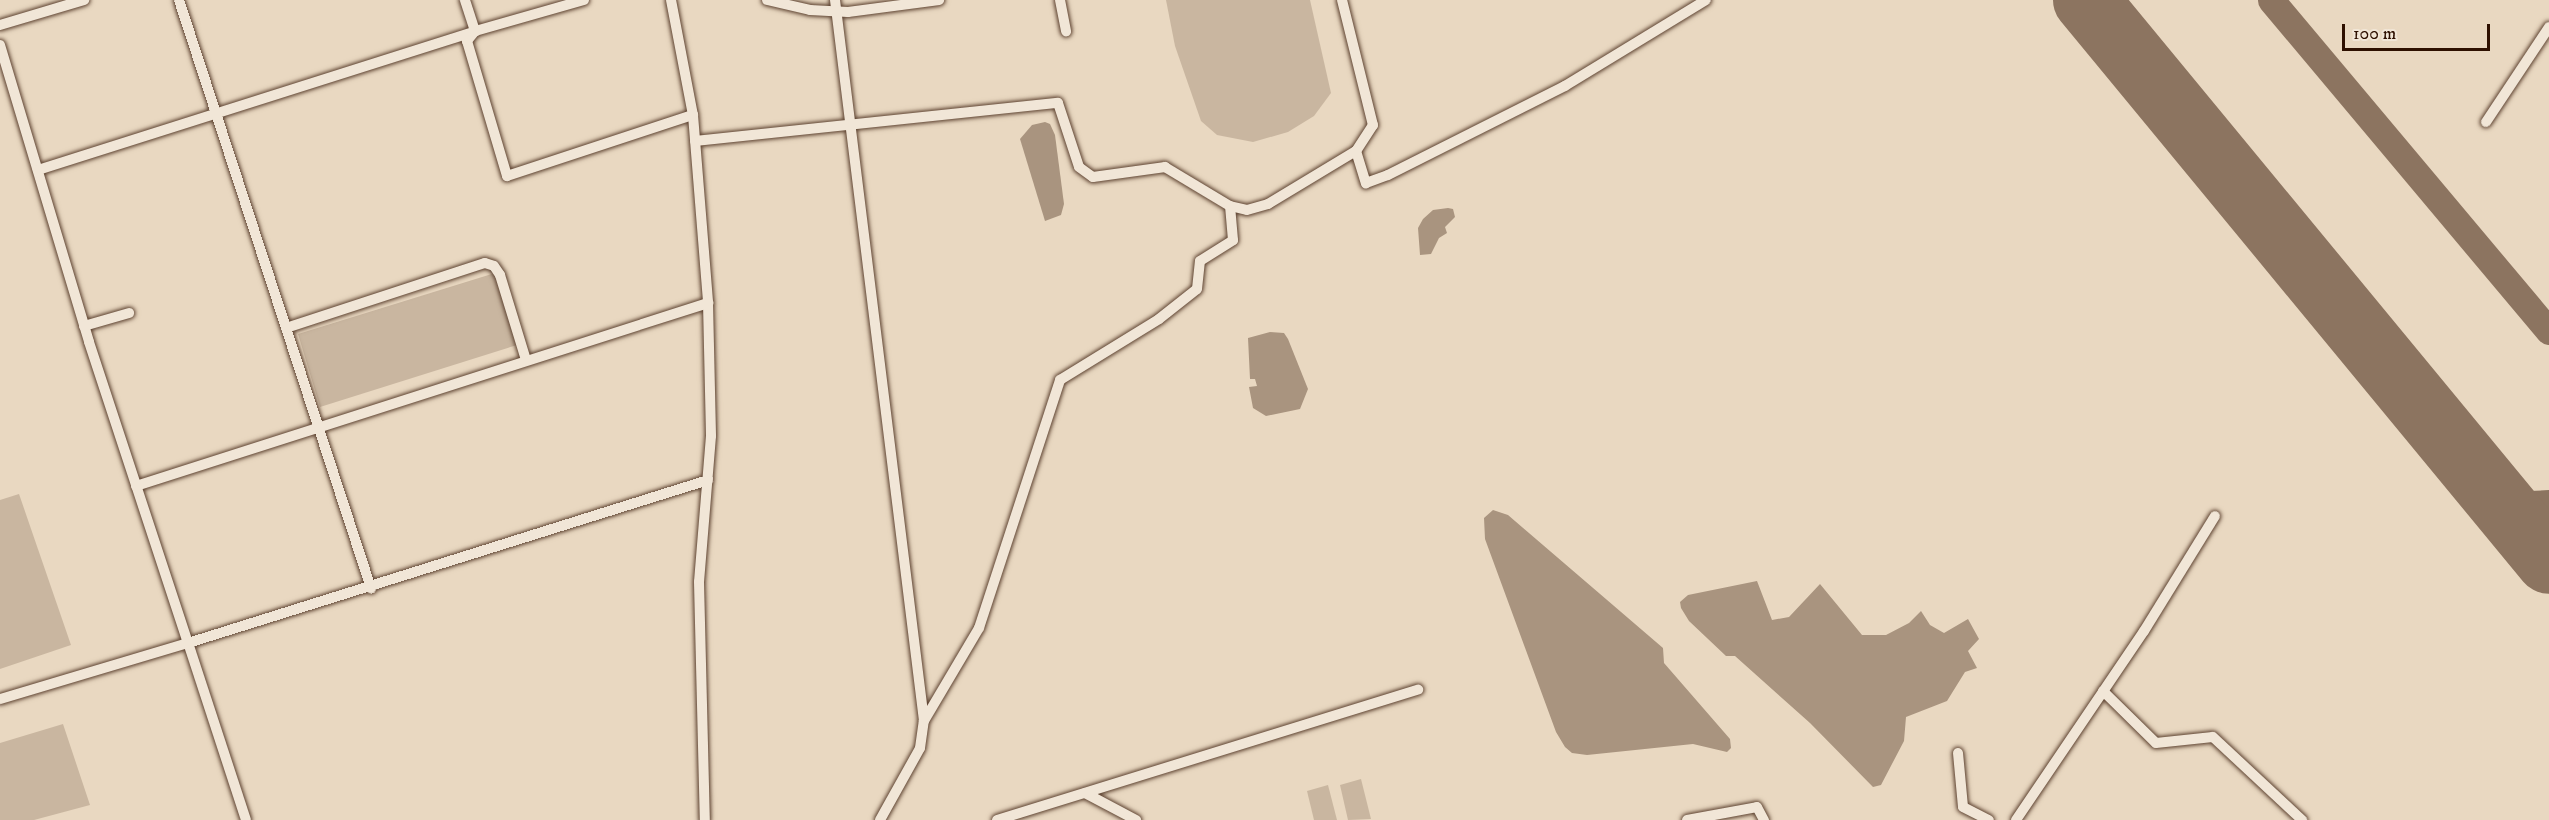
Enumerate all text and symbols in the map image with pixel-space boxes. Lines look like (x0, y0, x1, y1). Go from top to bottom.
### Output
scale bar (2345, 12, 2494, 50)
text: 100 m (2353, 23, 2396, 45)

